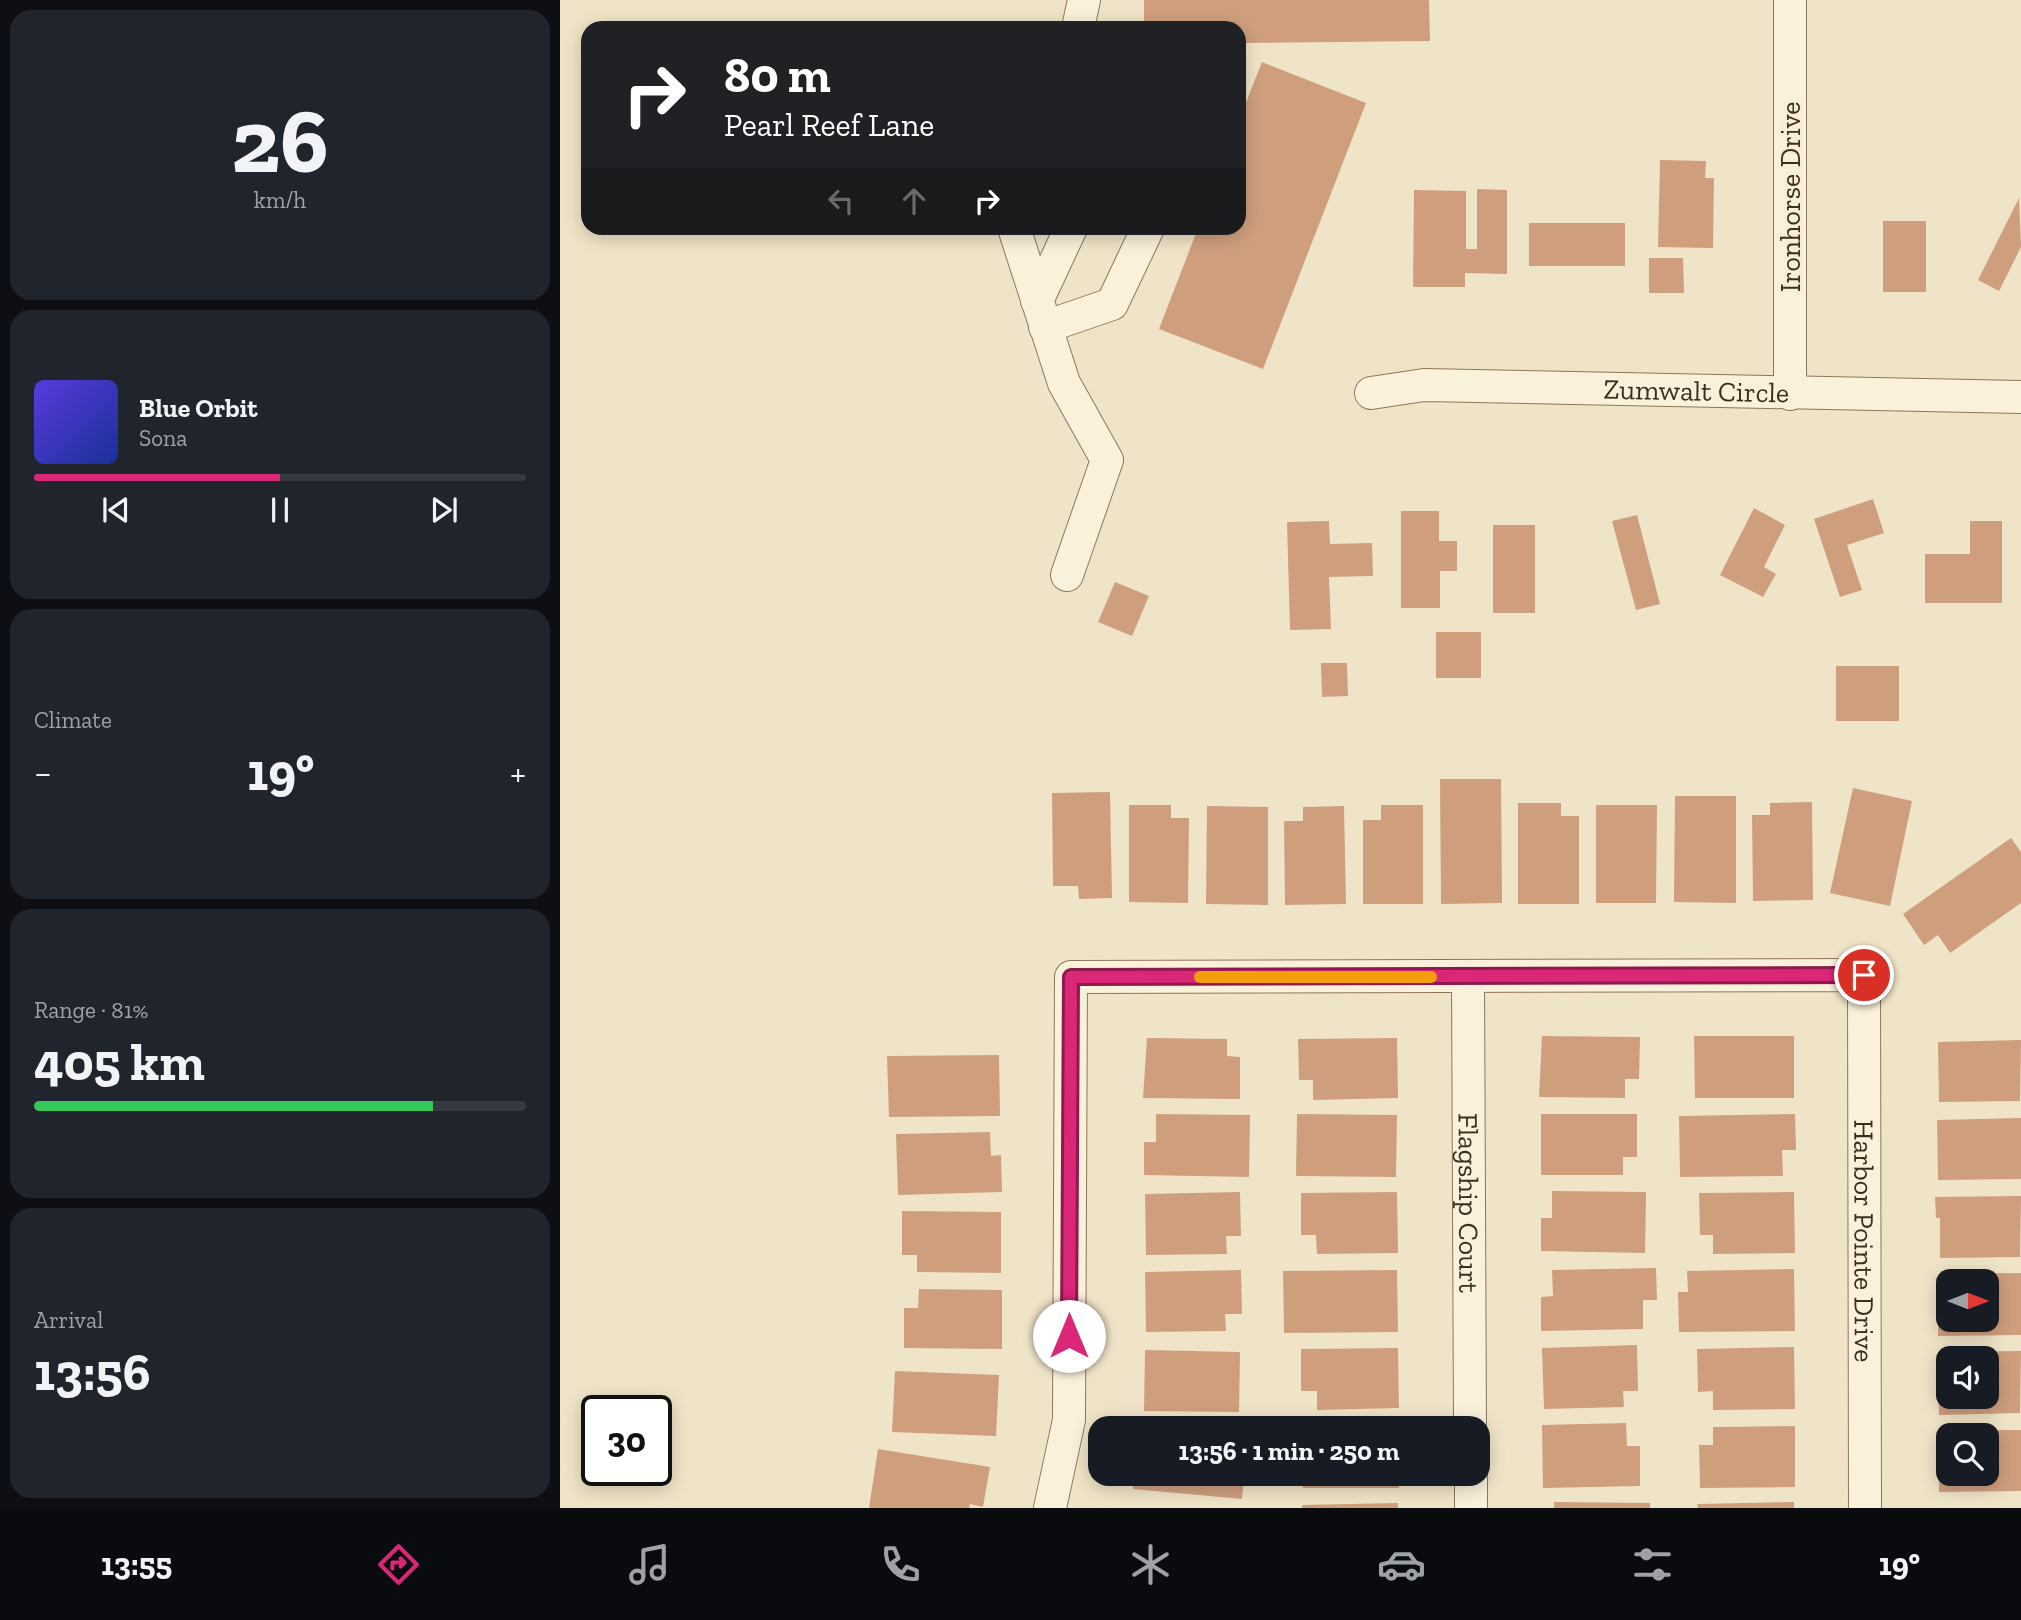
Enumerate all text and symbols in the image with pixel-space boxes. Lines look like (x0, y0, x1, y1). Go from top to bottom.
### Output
text: 80 m (724, 46, 831, 105)
icon: right (609, 49, 700, 140)
text: 26 (231, 86, 329, 195)
street label: Ironhorse Drive (1774, 102, 1807, 292)
text: Pearl Reef Lane (724, 106, 934, 144)
icon: left (822, 182, 860, 220)
icon: ahead (895, 182, 933, 220)
icon: right (968, 182, 1006, 220)
text: km/h (254, 186, 306, 214)
street label: Zumwalt Circle (1603, 372, 1790, 409)
text: Blue Orbit (139, 392, 258, 424)
text: Sona (139, 424, 187, 452)
icon: previous (97, 491, 135, 529)
icon: pause (261, 491, 299, 529)
icon: next (425, 491, 463, 529)
text: Climate (34, 706, 112, 734)
text: 19° (247, 741, 314, 803)
text: − (34, 750, 52, 796)
text: + (510, 750, 526, 796)
pin (1834, 945, 1894, 1005)
icon: arrive (1845, 956, 1883, 994)
text: Range · 81% (34, 996, 148, 1024)
text: 405 km (34, 1031, 205, 1093)
street label: Flagship Court (1452, 1113, 1486, 1294)
street label: Harbor Pointe Drive (1848, 1120, 1881, 1362)
north arrow (1936, 1269, 1998, 1332)
map controls (1936, 1269, 1999, 1486)
position arrow (1032, 1299, 1106, 1373)
text: Arrival (34, 1306, 103, 1334)
text: 13:56 (34, 1341, 151, 1403)
button: sound (1936, 1346, 1999, 1409)
speed limit sign: 30 (581, 1395, 672, 1486)
button: search (1936, 1423, 1999, 1486)
text: 13:56 · 1 min · 250 m (1178, 1435, 1400, 1467)
icon: directions (374, 1540, 423, 1589)
icon: music (625, 1540, 674, 1589)
icon: phone (876, 1540, 925, 1589)
icon: climate (1126, 1540, 1175, 1589)
icon: car (1377, 1540, 1426, 1589)
icon: filters (1628, 1540, 1677, 1589)
text: 13:55 (101, 1545, 172, 1583)
text: 19° (1879, 1545, 1920, 1583)

